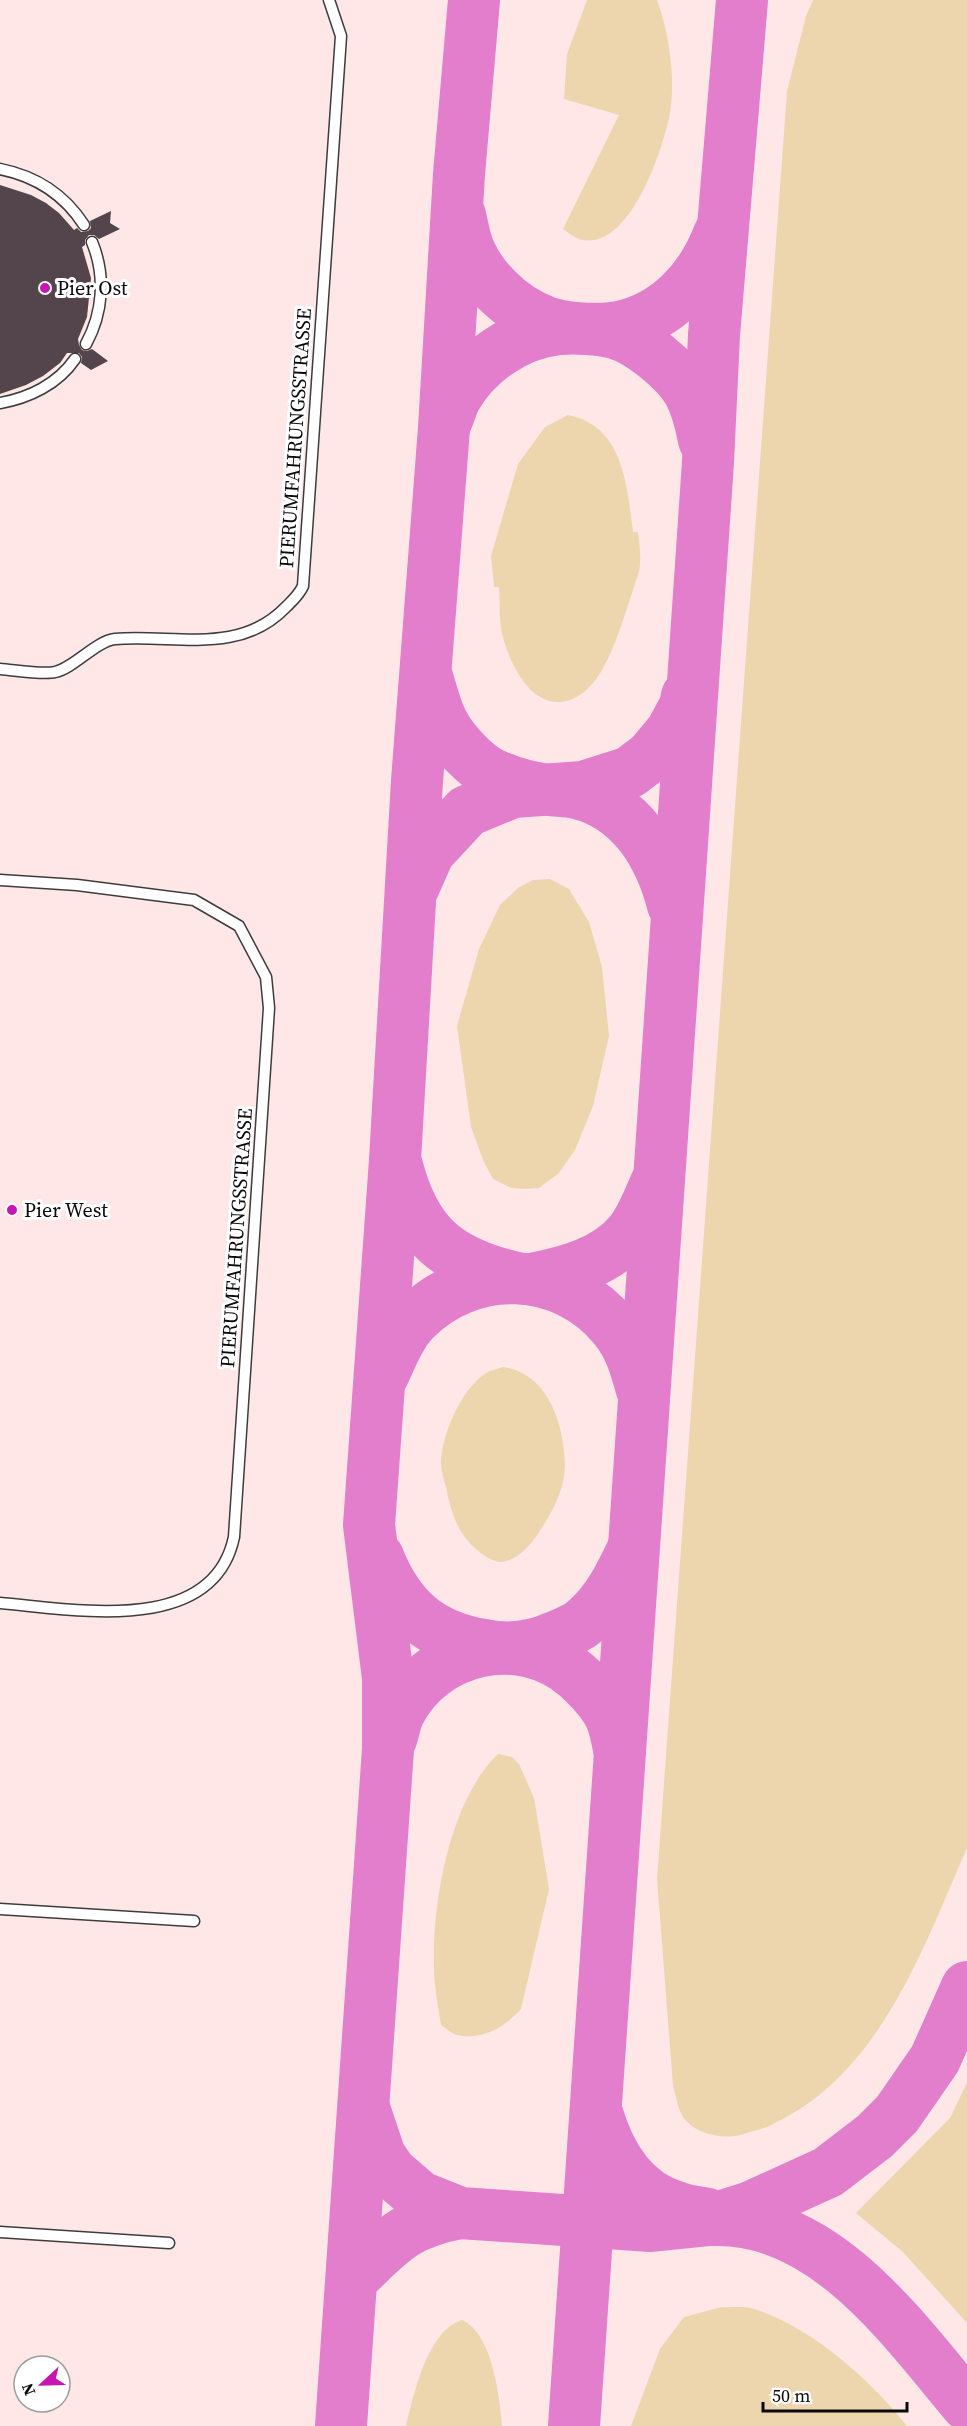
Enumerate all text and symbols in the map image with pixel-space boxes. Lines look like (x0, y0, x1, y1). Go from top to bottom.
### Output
place label: Pier Ost (57, 274, 128, 302)
marker: Pier Ost (38, 281, 52, 295)
street label: PIERUMFAHRUNGSSTRASSE (272, 307, 318, 569)
street label: PIERUMFAHRUNGSSTRASSE (213, 1107, 259, 1369)
place label: Pier West (24, 1196, 108, 1224)
marker: Pier West (5, 1203, 19, 1217)
north arrow (12, 2354, 72, 2414)
scale bar (763, 2375, 907, 2413)
text: N (16, 2380, 40, 2399)
text: 50 m (772, 2383, 810, 2408)

